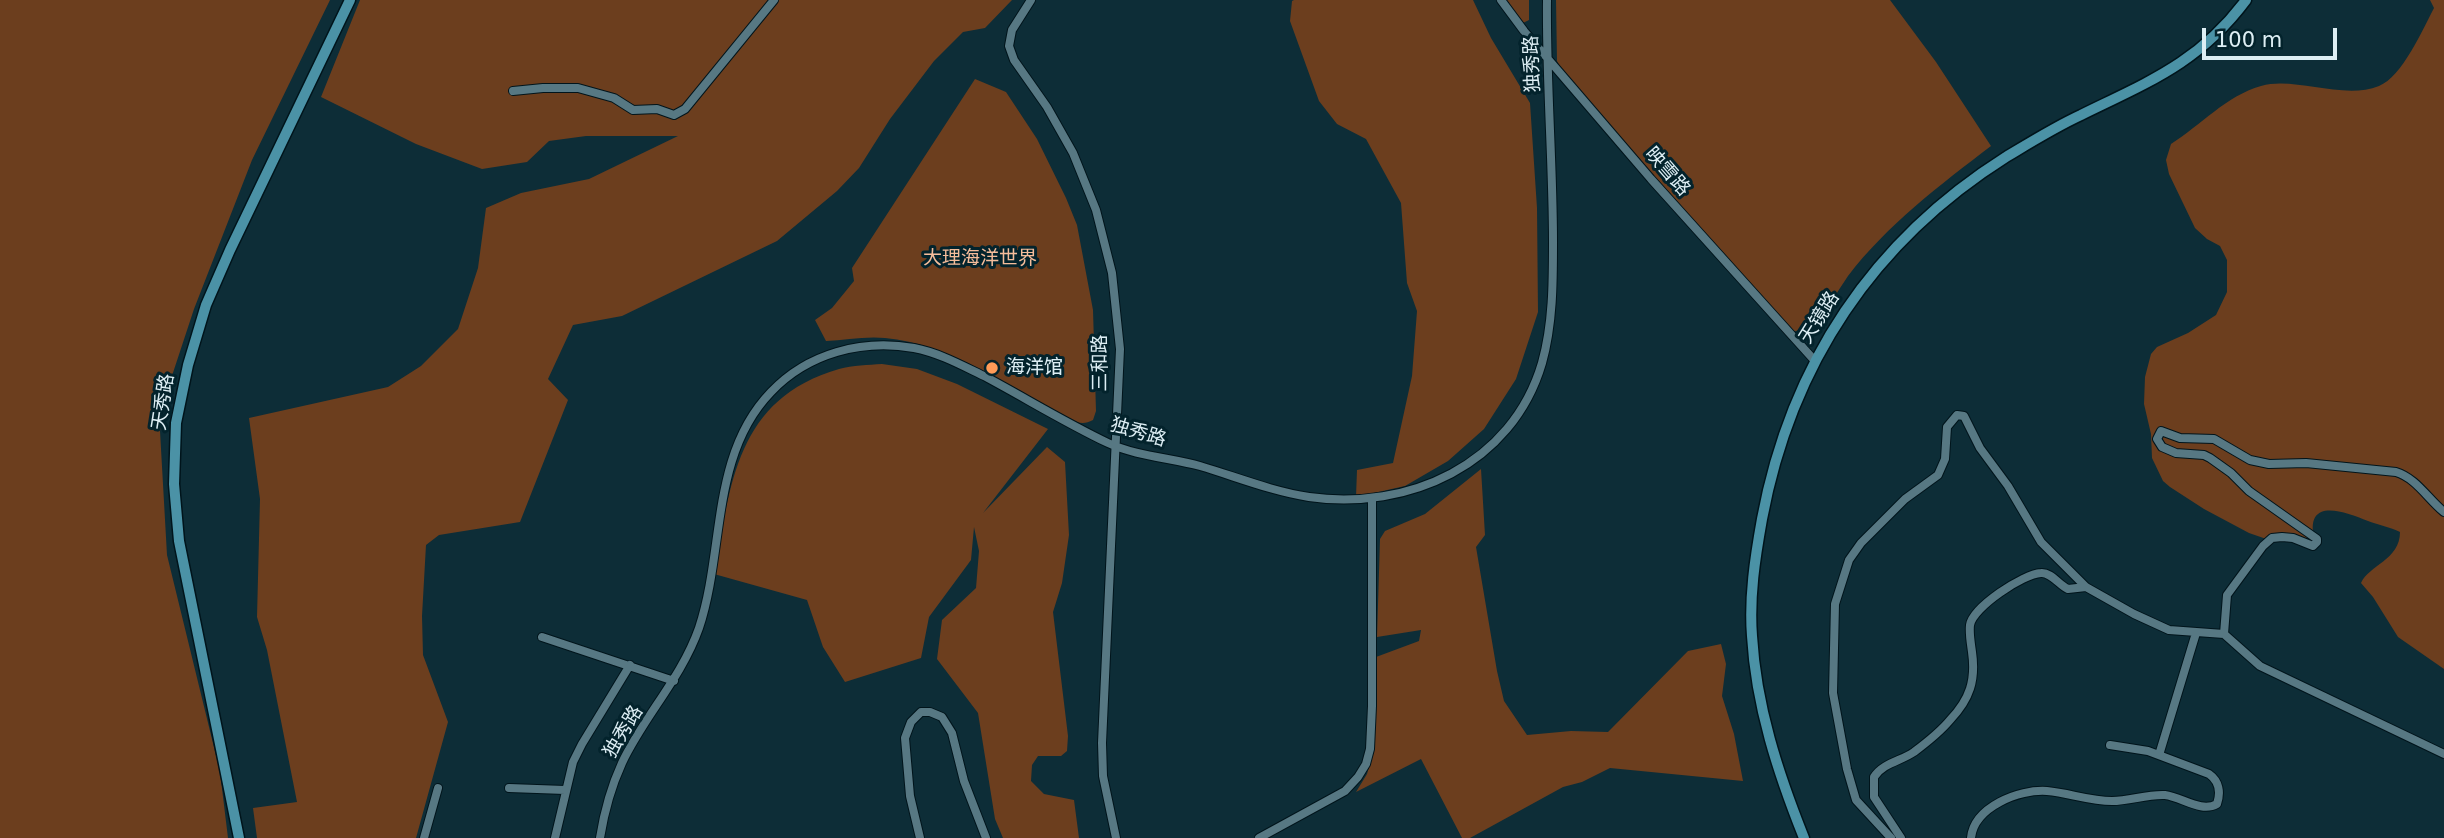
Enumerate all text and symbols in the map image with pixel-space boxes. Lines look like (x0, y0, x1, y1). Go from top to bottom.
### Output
scale bar (2206, 14, 2341, 58)
text: 100 m (2215, 28, 2282, 52)
street label: 独秀路 (1521, 35, 1545, 93)
street label: 映雪路 (1640, 143, 1694, 201)
park label: 大理海洋世界 (923, 248, 1037, 270)
street label: 天镜路 (1795, 288, 1845, 348)
street label: 三和路 (1090, 335, 1112, 391)
place label: 海洋馆 (1006, 357, 1063, 379)
marker: 海洋馆 (984, 360, 1000, 376)
street label: 天秀路 (148, 372, 180, 432)
street label: 独秀路 (1107, 414, 1169, 452)
street label: 独秀路 (600, 702, 648, 762)

